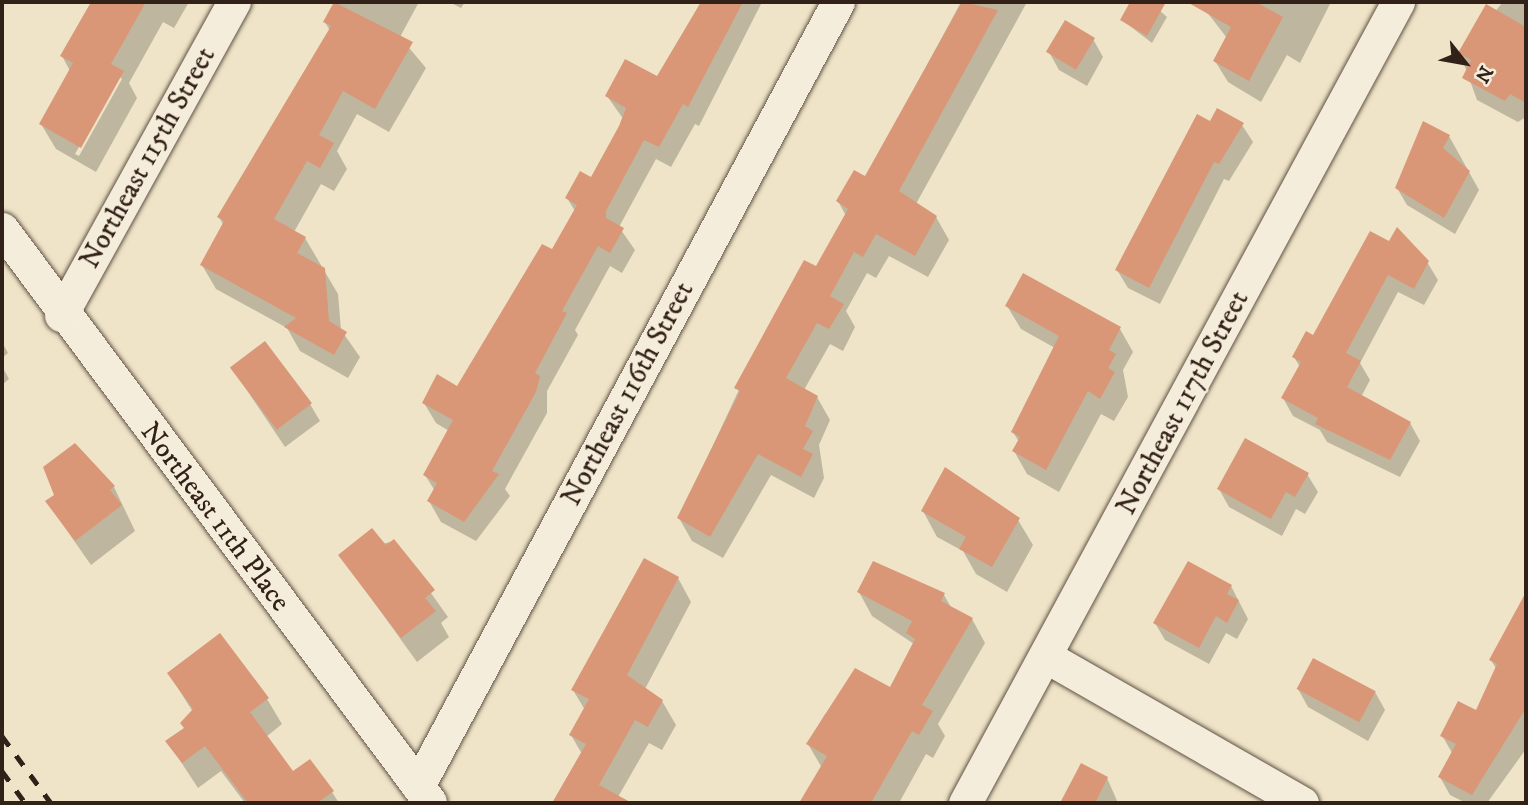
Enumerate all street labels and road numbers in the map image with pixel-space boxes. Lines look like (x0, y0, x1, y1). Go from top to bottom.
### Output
street label: Northeast 115th Street (73, 41, 223, 275)
street label: Northeast 116th Street (555, 276, 701, 512)
street label: Northeast 117th Street (1110, 285, 1256, 521)
street label: Northeast 11th Place (133, 416, 297, 618)

